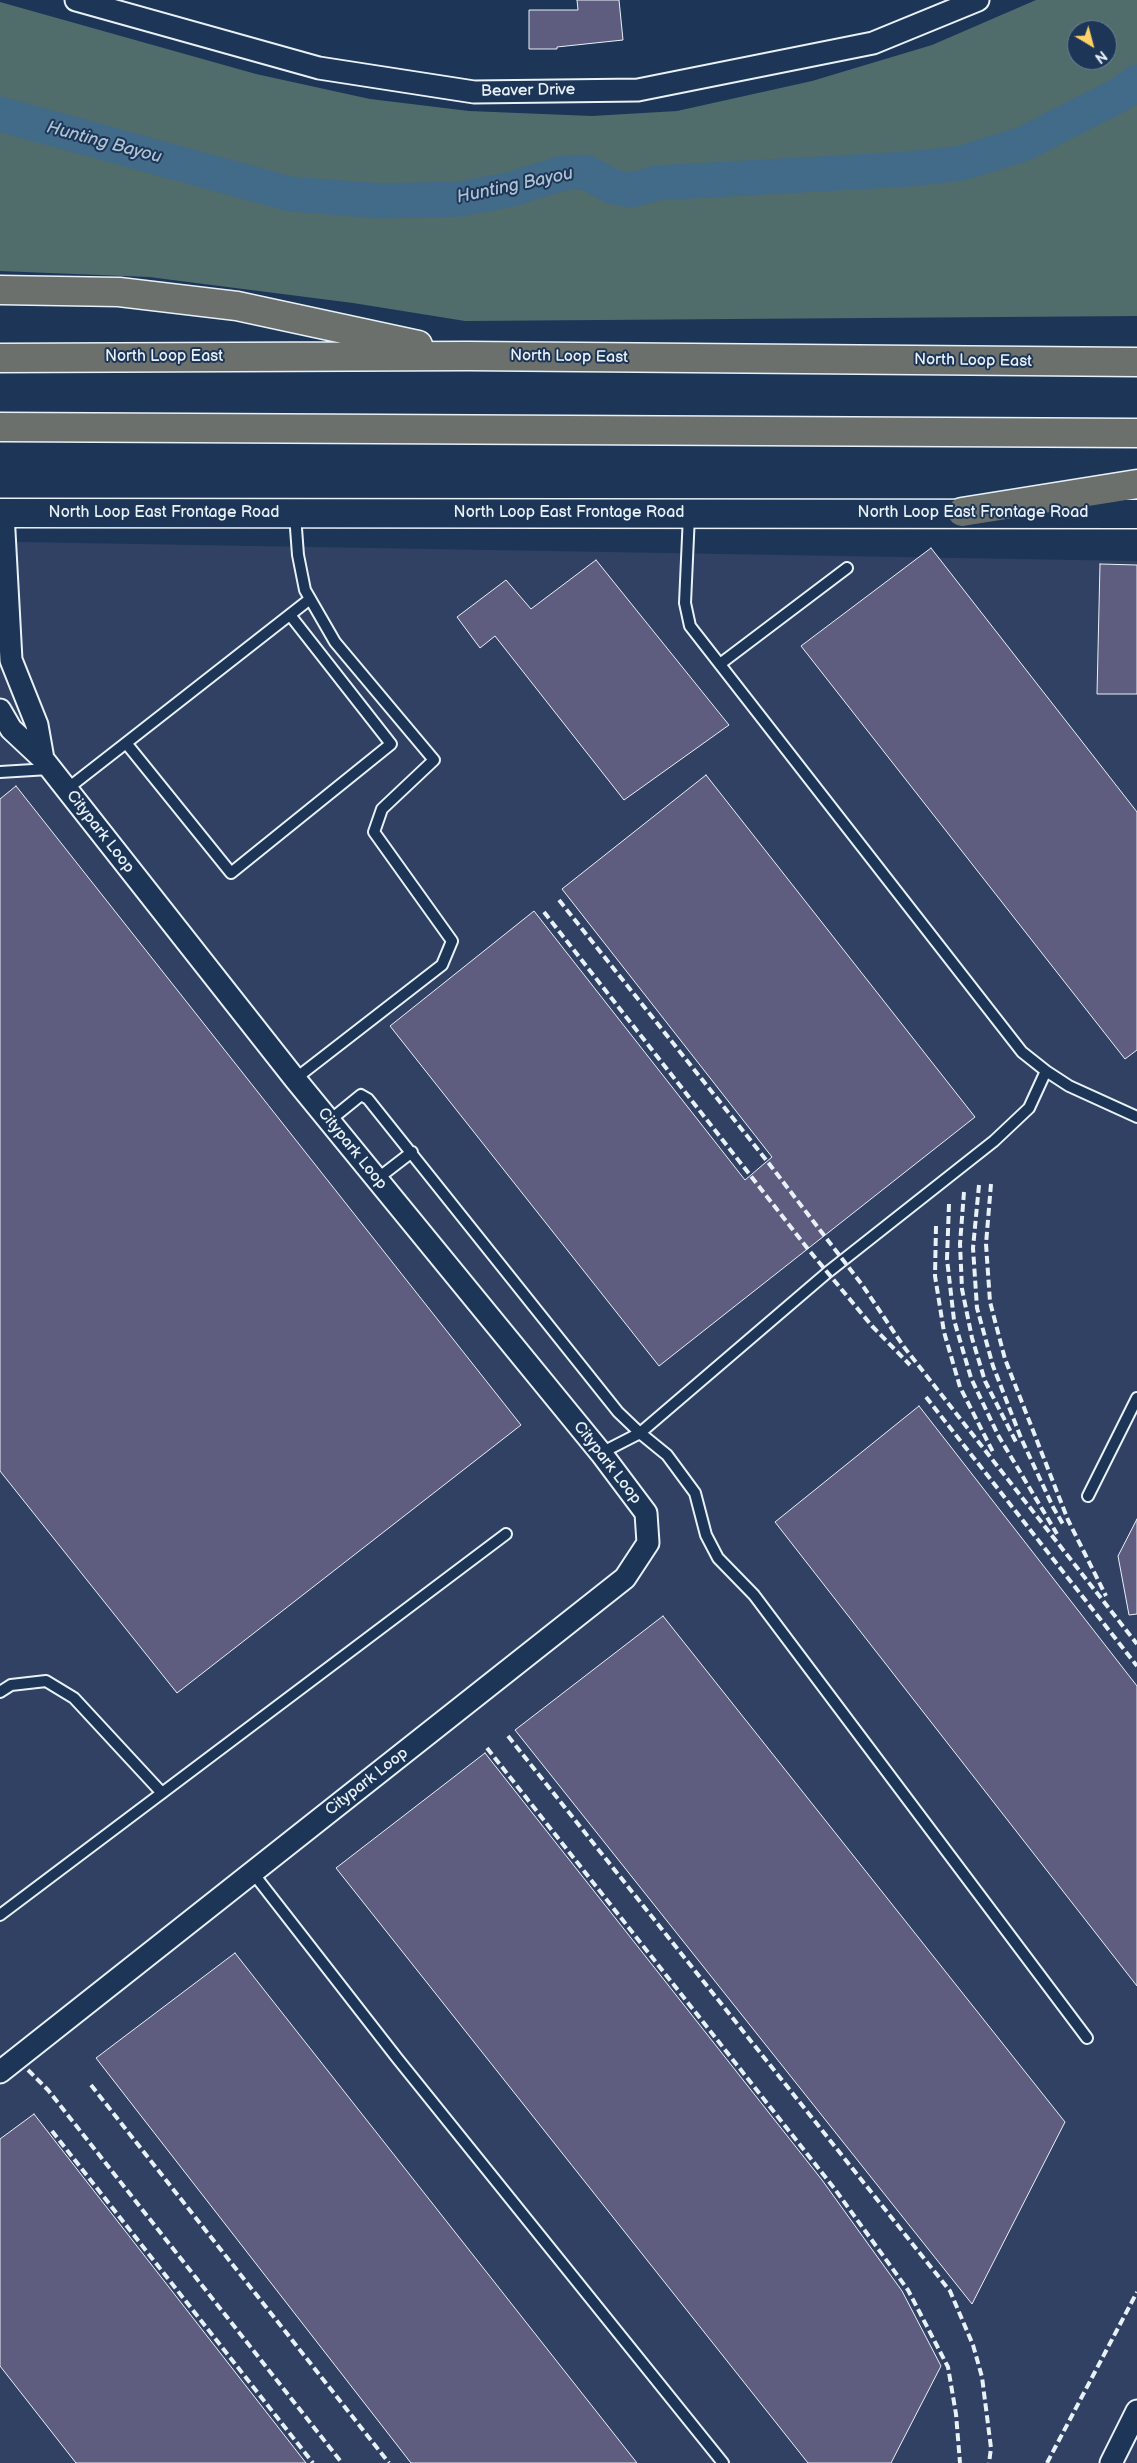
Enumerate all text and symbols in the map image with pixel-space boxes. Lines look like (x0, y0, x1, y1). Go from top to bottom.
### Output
north arrow (1067, 20, 1117, 70)
text: N (1091, 47, 1110, 67)
street label: Beaver Drive (481, 81, 575, 101)
water label: Hunting Bayou (44, 117, 164, 169)
water label: Hunting Bayou (455, 163, 575, 209)
street label: North Loop East (510, 346, 628, 368)
street label: North Loop East (105, 347, 223, 367)
street label: North Loop East (914, 350, 1032, 372)
street label: North Loop East Frontage Road (49, 503, 279, 523)
street label: North Loop East Frontage Road (454, 503, 684, 523)
street label: North Loop East Frontage Road (858, 503, 1088, 523)
street label: Citypark Loop (62, 787, 138, 877)
street label: Citypark Loop (313, 1104, 391, 1194)
street label: Citypark Loop (569, 1418, 645, 1508)
street label: Citypark Loop (322, 1744, 412, 1820)

